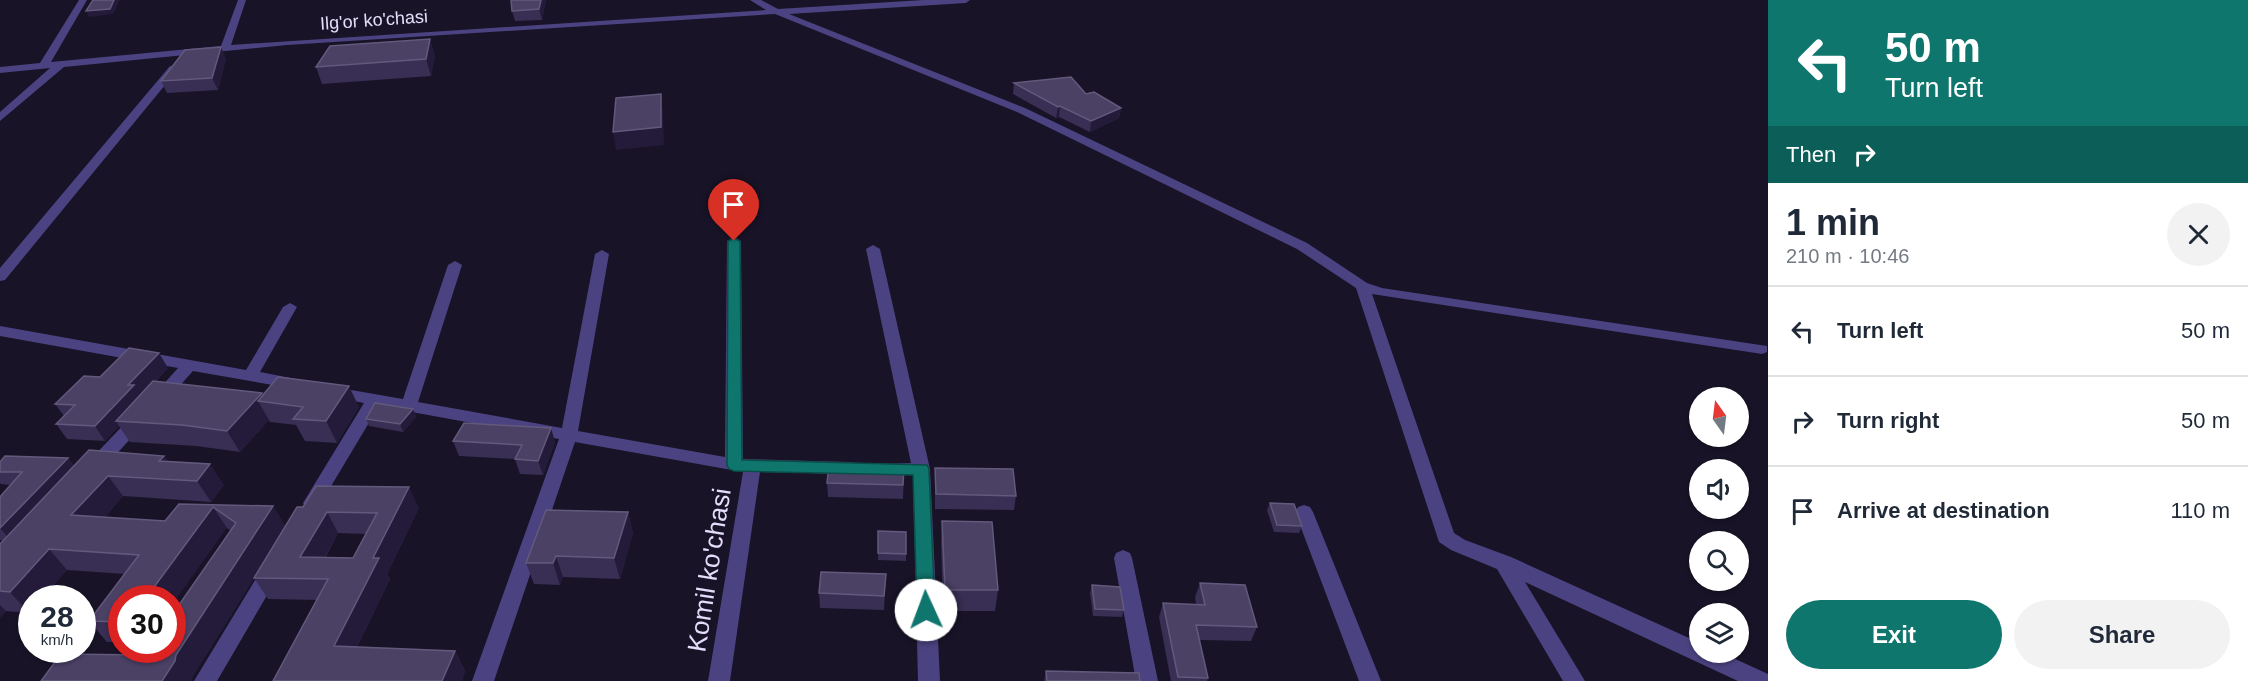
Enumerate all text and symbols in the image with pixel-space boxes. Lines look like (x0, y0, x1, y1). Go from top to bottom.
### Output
street label: Ilg'or ko'chasi (319, 6, 429, 34)
icon: left (1786, 24, 1864, 102)
text: 50 m (1885, 24, 1981, 71)
text: Turn left (1885, 73, 1983, 103)
icon: right (1848, 138, 1881, 171)
text: Then (1786, 142, 1836, 167)
pin (708, 179, 759, 241)
icon: arrive (717, 188, 750, 221)
text: 1 min (1786, 202, 1880, 243)
button: close (2167, 203, 2230, 266)
text: 210 m · 10:46 (1786, 245, 1909, 267)
icon: left (1786, 315, 1819, 348)
text: Turn left (1837, 318, 1923, 343)
text: 50 m (2181, 318, 2230, 343)
north arrow (1689, 387, 1749, 447)
map controls (1689, 387, 1749, 663)
icon: right (1786, 405, 1819, 438)
text: Turn right (1837, 408, 1939, 433)
text: 50 m (2181, 408, 2230, 433)
button: sound (1689, 459, 1749, 519)
street label: Komil ko'chasi (681, 486, 737, 654)
icon: arrive (1786, 495, 1819, 528)
text: Arrive at destination (1837, 498, 2050, 523)
text: 110 m (2170, 498, 2230, 523)
button: search (1689, 531, 1749, 591)
position arrow (894, 578, 958, 642)
speed limit sign: 30 (108, 585, 186, 663)
text: 28 (40, 600, 74, 633)
button: Exit (1786, 600, 2002, 669)
button: Share (2014, 600, 2230, 669)
button: layers (1689, 603, 1749, 663)
text: km/h (41, 631, 73, 648)

